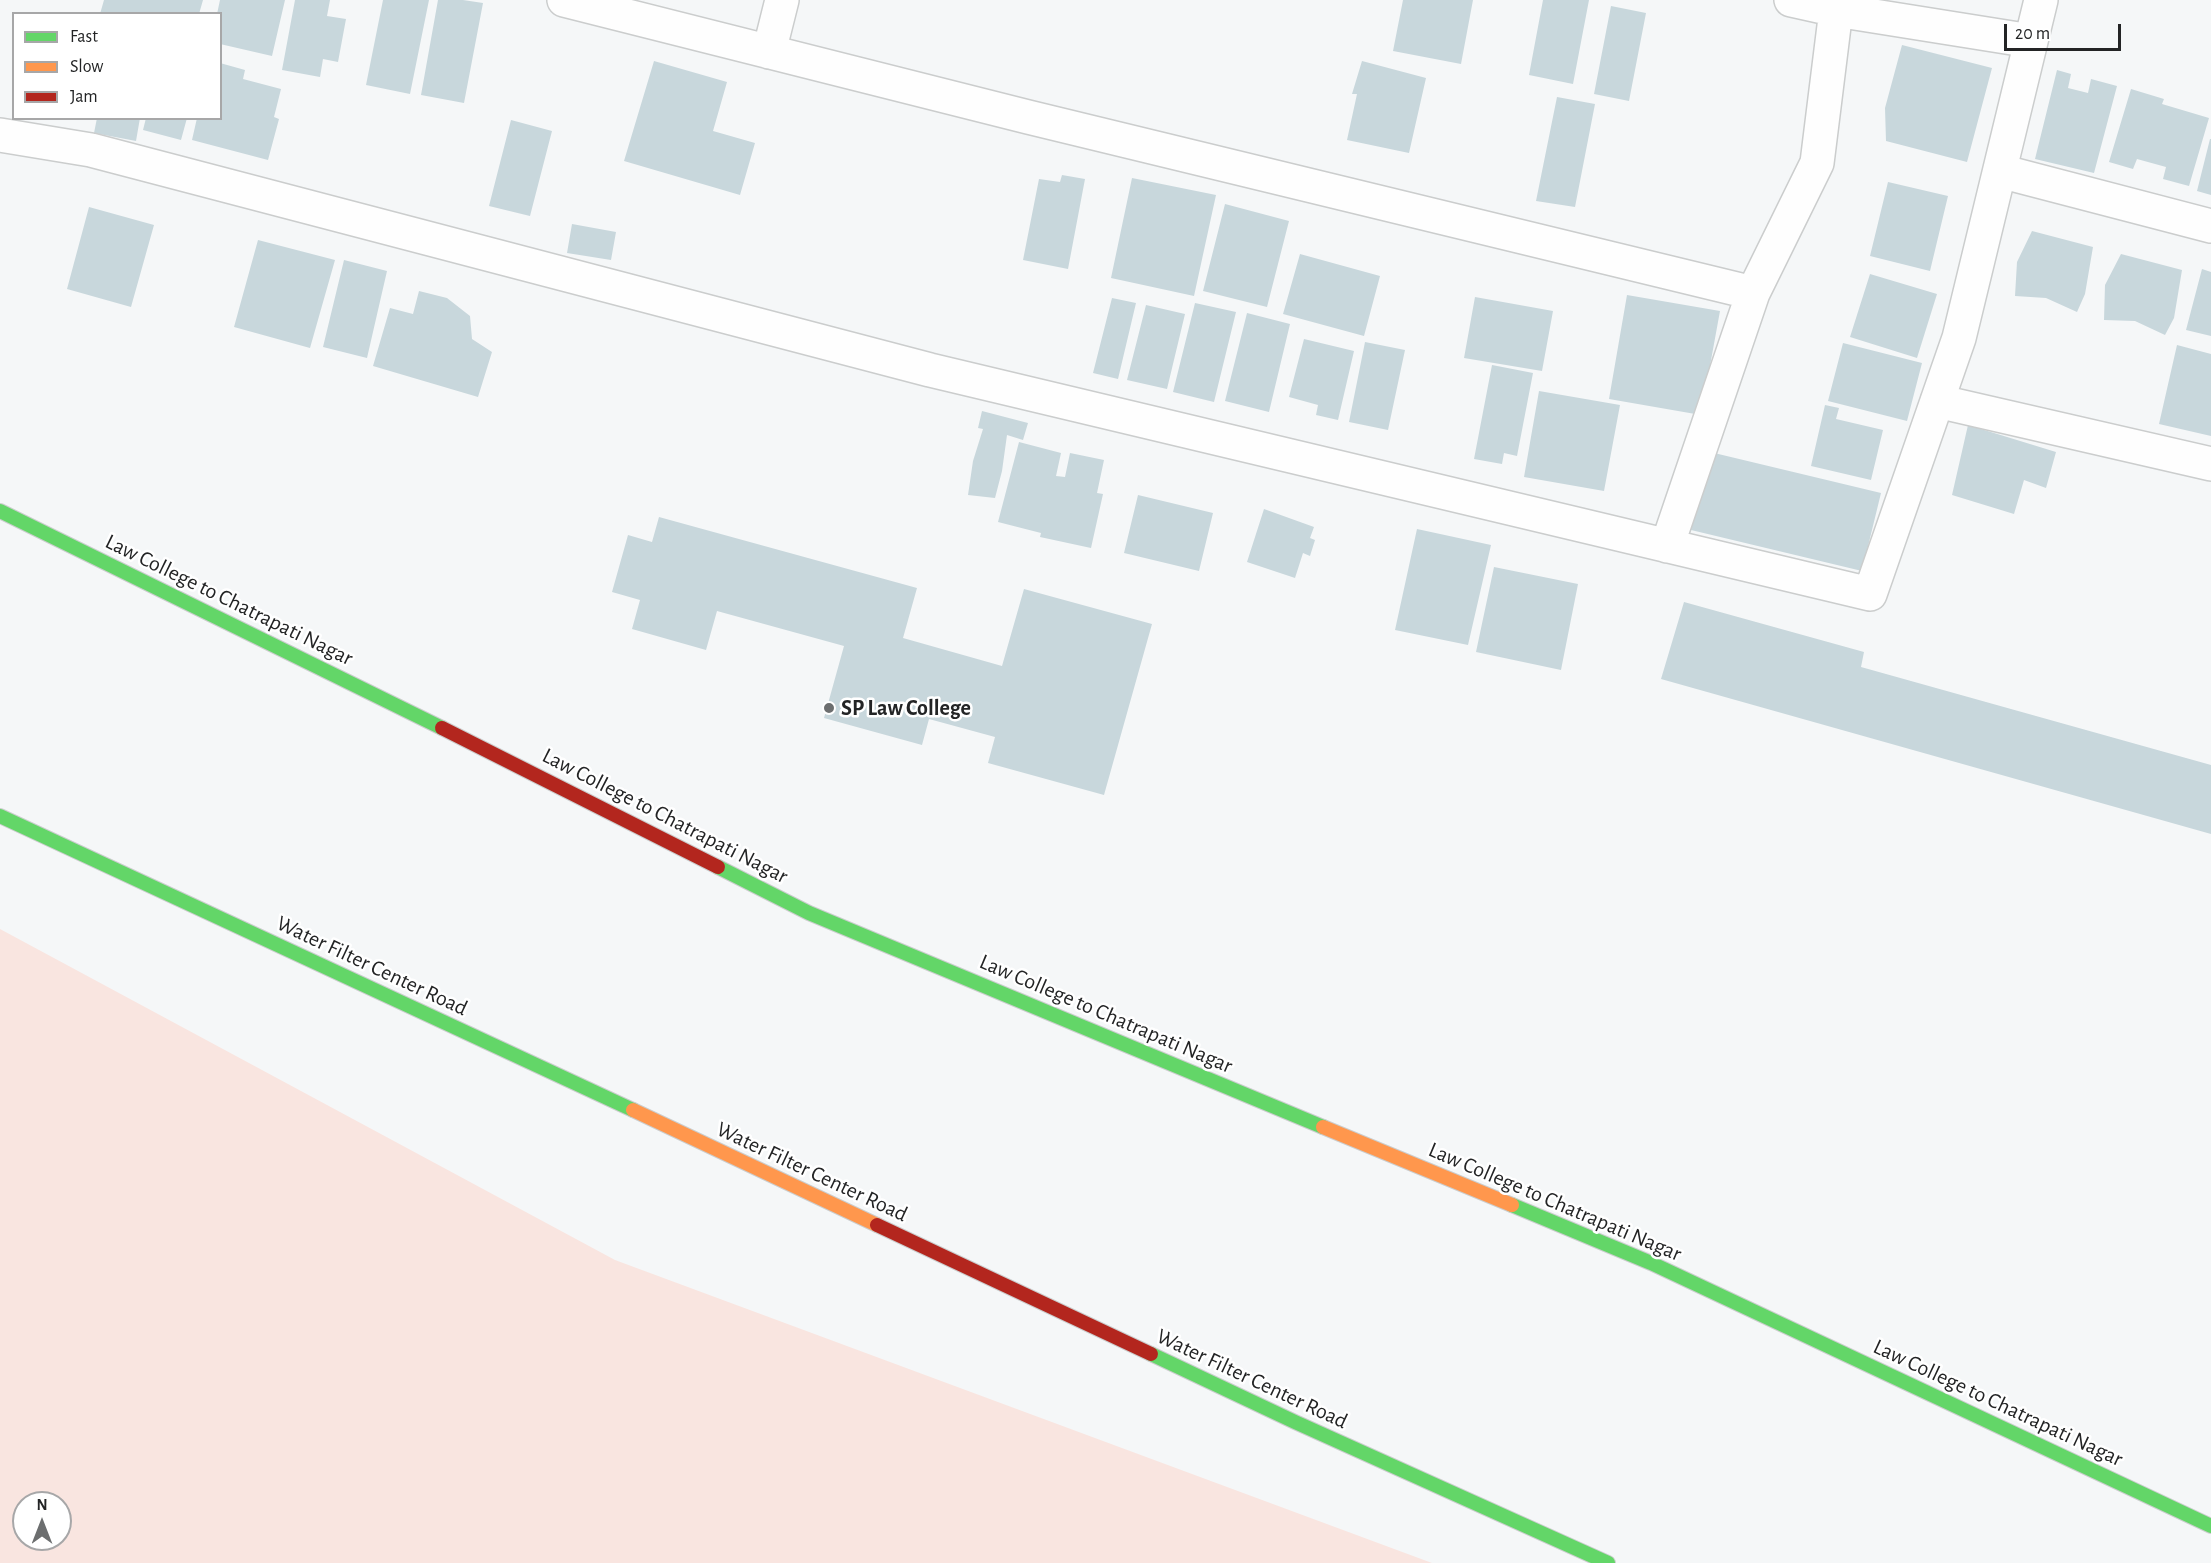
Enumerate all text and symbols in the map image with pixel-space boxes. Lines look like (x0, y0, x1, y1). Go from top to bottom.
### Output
legend (12, 12, 222, 120)
scale bar (2007, 12, 2124, 50)
text: 20 m (2015, 25, 2050, 43)
text: Fast (70, 28, 98, 46)
text: Slow (70, 58, 103, 76)
text: Jam (70, 88, 98, 106)
street label: Law College to Chatrapati Nagar (101, 528, 357, 672)
place label: SP Law College (841, 695, 971, 721)
marker: SP Law College (822, 701, 836, 715)
street label: Law College to Chatrapati Nagar (538, 742, 792, 890)
street label: Water Filter Center Road (272, 910, 472, 1022)
street label: Law College to Chatrapati Nagar (975, 949, 1237, 1079)
street label: Water Filter Center Road (712, 1116, 912, 1228)
street label: Law College to Chatrapati Nagar (1424, 1137, 1686, 1267)
street label: Water Filter Center Road (1152, 1323, 1352, 1435)
street label: Law College to Chatrapati Nagar (1869, 1333, 2127, 1473)
north arrow (12, 1491, 72, 1551)
text: N (36, 1497, 48, 1513)

